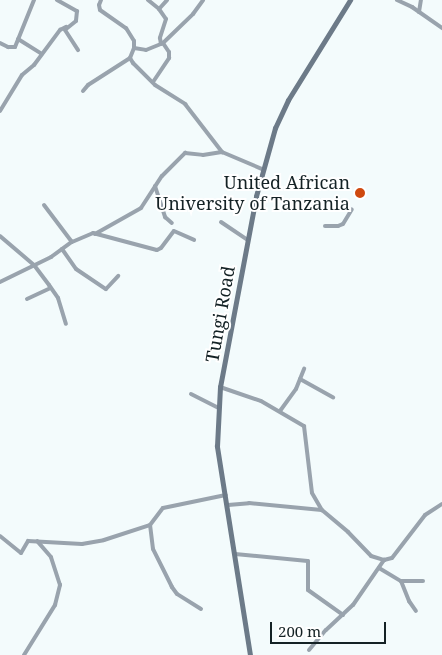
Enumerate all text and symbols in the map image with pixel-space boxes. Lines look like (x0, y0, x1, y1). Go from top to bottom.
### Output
place label: United African University of Tanzania (155, 172, 350, 214)
marker: United African University of Tanzania (354, 187, 366, 199)
street label: Tungi Road (201, 264, 239, 364)
scale bar (272, 612, 388, 644)
text: 200 m (278, 621, 321, 641)

